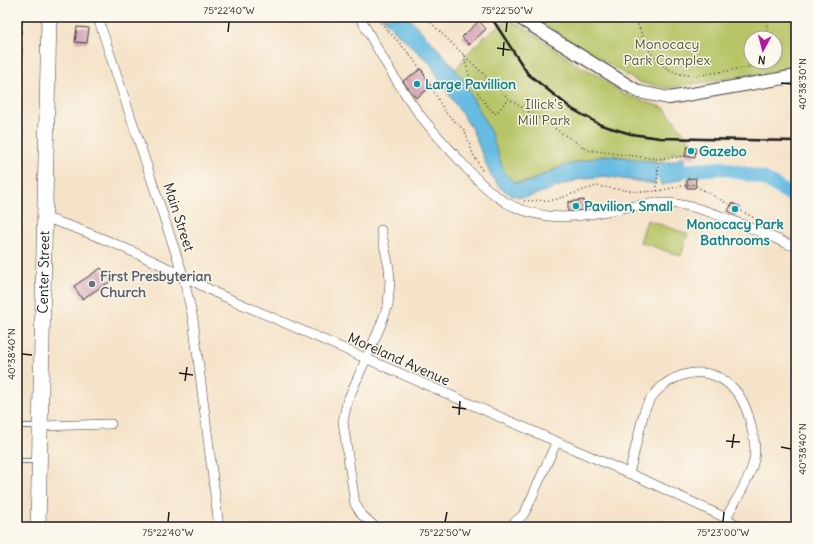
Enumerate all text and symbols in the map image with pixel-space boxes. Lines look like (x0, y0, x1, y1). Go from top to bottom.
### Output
text: 75°22'40"W (203, 4, 255, 17)
text: 75°22'50"W (481, 4, 533, 17)
north arrow (743, 30, 783, 70)
park label: Monocacy Park Complex (623, 35, 711, 69)
text: N (757, 53, 766, 67)
text: 40°38'30"N (796, 58, 809, 110)
place label: Large Pavillion (425, 75, 516, 93)
marker: Large Pavillion (412, 79, 422, 89)
park label: Illick's Mill Park (518, 95, 570, 129)
place label: Gazebo (699, 142, 747, 160)
marker: Gazebo (686, 146, 696, 156)
street label: Main Street (159, 180, 199, 254)
place label: Pavilion, Small (584, 197, 673, 215)
marker: Pavilion, Small (571, 201, 581, 211)
marker: Monocacy Park Bathrooms (730, 204, 740, 214)
place label: Monocacy Park Bathrooms (686, 215, 784, 249)
street label: Center Street (34, 230, 53, 314)
place label: First Presbyterian Church (100, 267, 212, 301)
marker: First Presbyterian Church (87, 279, 97, 289)
text: 40°38'40"N (5, 328, 18, 380)
street label: Moreland Avenue (345, 328, 453, 390)
text: 40°38'40"N (796, 423, 809, 475)
text: 75°22'40"W (142, 526, 194, 539)
text: 75°22'50"W (419, 526, 471, 539)
text: 75°23'00"W (697, 526, 749, 539)

